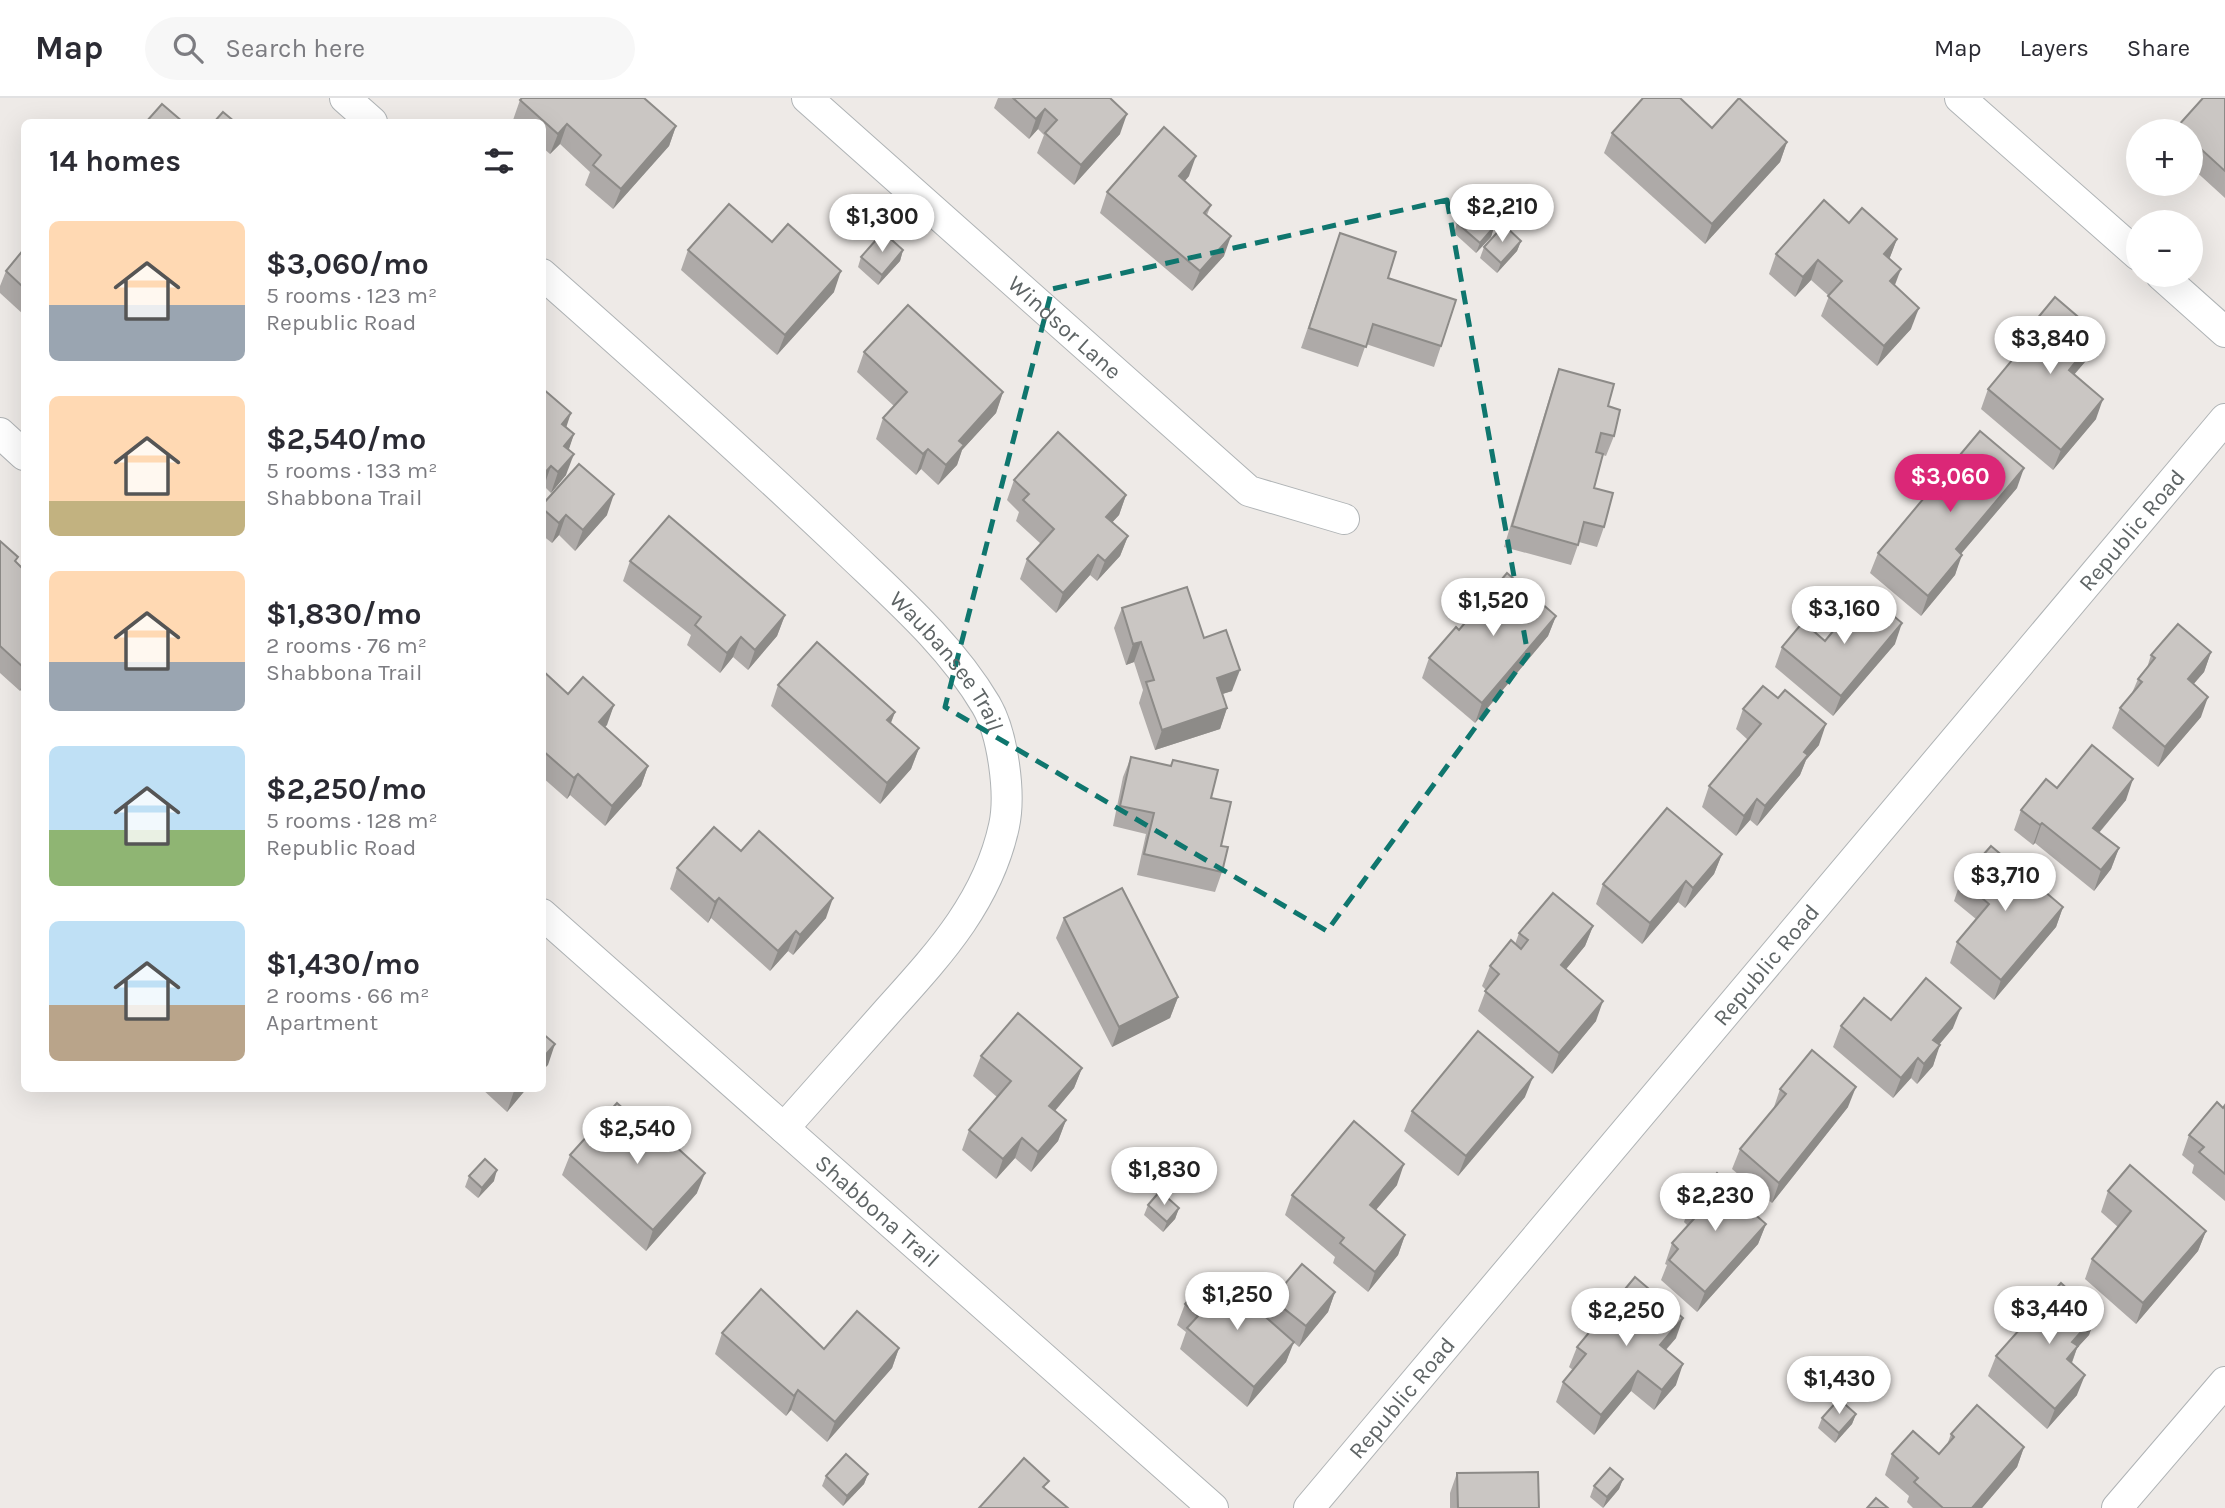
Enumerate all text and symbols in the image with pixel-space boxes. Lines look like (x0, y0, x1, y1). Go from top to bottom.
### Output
search box (145, 17, 635, 80)
text: Map (35, 29, 103, 67)
icon: search (169, 29, 207, 67)
text: Search here (225, 33, 365, 64)
text: Map (1934, 34, 1982, 62)
text: Layers (2020, 34, 2089, 62)
text: Share (2127, 34, 2190, 62)
map controls (2126, 119, 2203, 287)
button: + (2126, 119, 2203, 196)
icon: filters (480, 142, 518, 180)
text: 14 homes (49, 143, 181, 179)
pin: $2,210 (1445, 184, 1559, 244)
text: $2,210 (1466, 193, 1538, 220)
pin: $1,300 (825, 194, 939, 254)
text: $1,300 (845, 203, 919, 230)
button: − (2126, 210, 2203, 287)
text: $3,060/mo (266, 246, 429, 282)
icon: home (105, 249, 189, 333)
street label: Windsor Lane (1003, 270, 1127, 385)
text: 5 rooms · 123 m² (266, 282, 437, 309)
text: Republic Road (266, 309, 416, 336)
pin: $3,840 (1993, 316, 2107, 376)
text: $3,840 (2010, 325, 2090, 352)
text: $2,540/mo (266, 421, 426, 457)
icon: home (105, 424, 189, 508)
pin: $3,060 (1893, 454, 2007, 514)
text: 5 rooms · 133 m² (266, 457, 438, 484)
text: $3,060 (1910, 463, 1990, 490)
street label: Republic Road (2073, 464, 2190, 596)
text: Shabbona Trail (266, 484, 422, 511)
pin: $1,520 (1436, 578, 1550, 638)
street label: Waubansee Trail (884, 585, 1009, 735)
text: $1,520 (1457, 587, 1529, 614)
pin: $3,160 (1787, 587, 1901, 646)
text: $3,160 (1808, 595, 1880, 622)
text: $1,830/mo (266, 596, 422, 632)
icon: home (105, 599, 189, 683)
text: 2 rooms · 76 m² (266, 632, 427, 659)
text: Shabbona Trail (266, 659, 422, 686)
text: $2,250/mo (266, 771, 427, 807)
icon: home (105, 774, 189, 858)
text: 5 rooms · 128 m² (266, 807, 438, 834)
text: Republic Road (266, 834, 416, 861)
pin: $3,710 (1948, 854, 2062, 913)
text: $3,710 (1970, 862, 2040, 889)
street label: Republic Road (1707, 898, 1825, 1031)
text: $1,430/mo (266, 946, 420, 982)
icon: home (105, 949, 189, 1033)
text: 2 rooms · 66 m² (266, 982, 429, 1009)
text: Apartment (266, 1009, 378, 1036)
pin: $2,540 (580, 1107, 694, 1166)
text: $2,540 (598, 1115, 676, 1142)
pin: $1,830 (1107, 1148, 1221, 1207)
street label: Shabbona Trail (810, 1149, 945, 1273)
text: $1,830 (1127, 1156, 1201, 1183)
pin: $2,230 (1658, 1174, 1772, 1233)
text: $2,230 (1676, 1182, 1754, 1209)
pin: $1,250 (1180, 1272, 1294, 1332)
text: $1,250 (1201, 1281, 1273, 1308)
pin: $3,440 (1992, 1286, 2106, 1346)
pin: $2,250 (1569, 1288, 1683, 1348)
text: $3,440 (2010, 1295, 2088, 1322)
text: $2,250 (1587, 1297, 1665, 1324)
street label: Republic Road (1343, 1331, 1460, 1464)
pin: $1,430 (1782, 1356, 1896, 1416)
text: $1,430 (1803, 1365, 1875, 1392)

